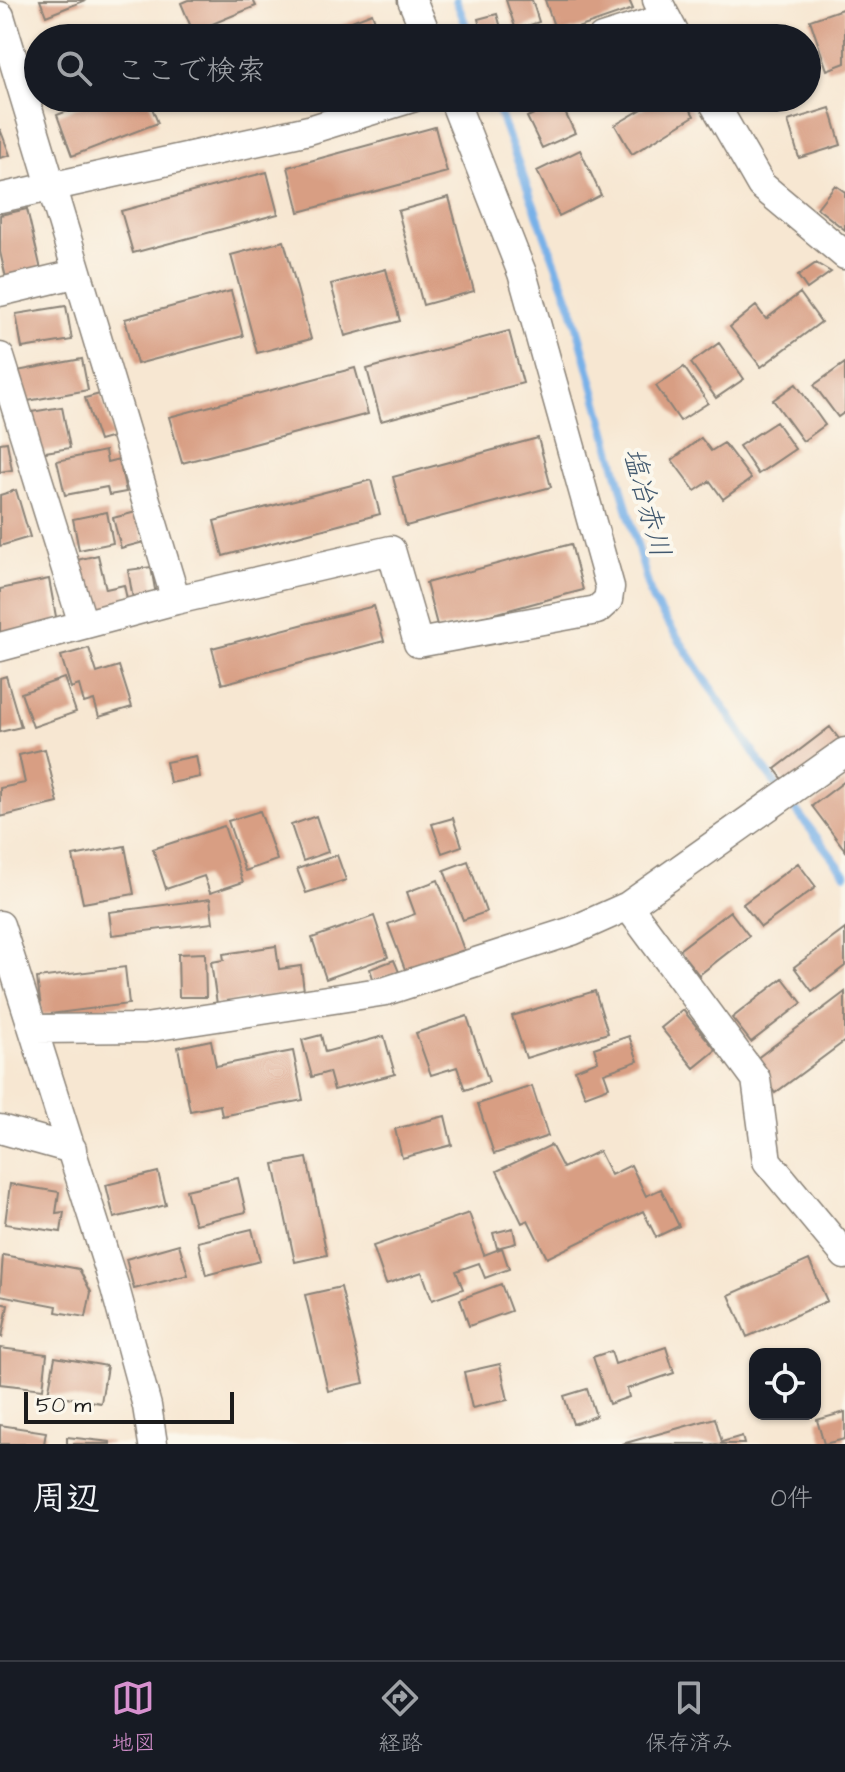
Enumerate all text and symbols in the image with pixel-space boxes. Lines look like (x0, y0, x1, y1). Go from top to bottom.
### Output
search box (24, 24, 821, 112)
icon: search (52, 46, 96, 90)
text: ここで検索 (116, 50, 266, 92)
water label: 塩冶赤川 (613, 443, 680, 562)
map controls (749, 1348, 821, 1420)
button: locate (749, 1348, 821, 1420)
scale bar (24, 1388, 234, 1424)
text: 50 m (36, 1390, 91, 1421)
text: 周辺 (32, 1475, 100, 1523)
text: 0件 (771, 1480, 813, 1516)
tab: 地図 (111, 1676, 156, 1759)
tab: 経路 (378, 1676, 423, 1759)
tab: 保存済み (645, 1676, 734, 1759)

